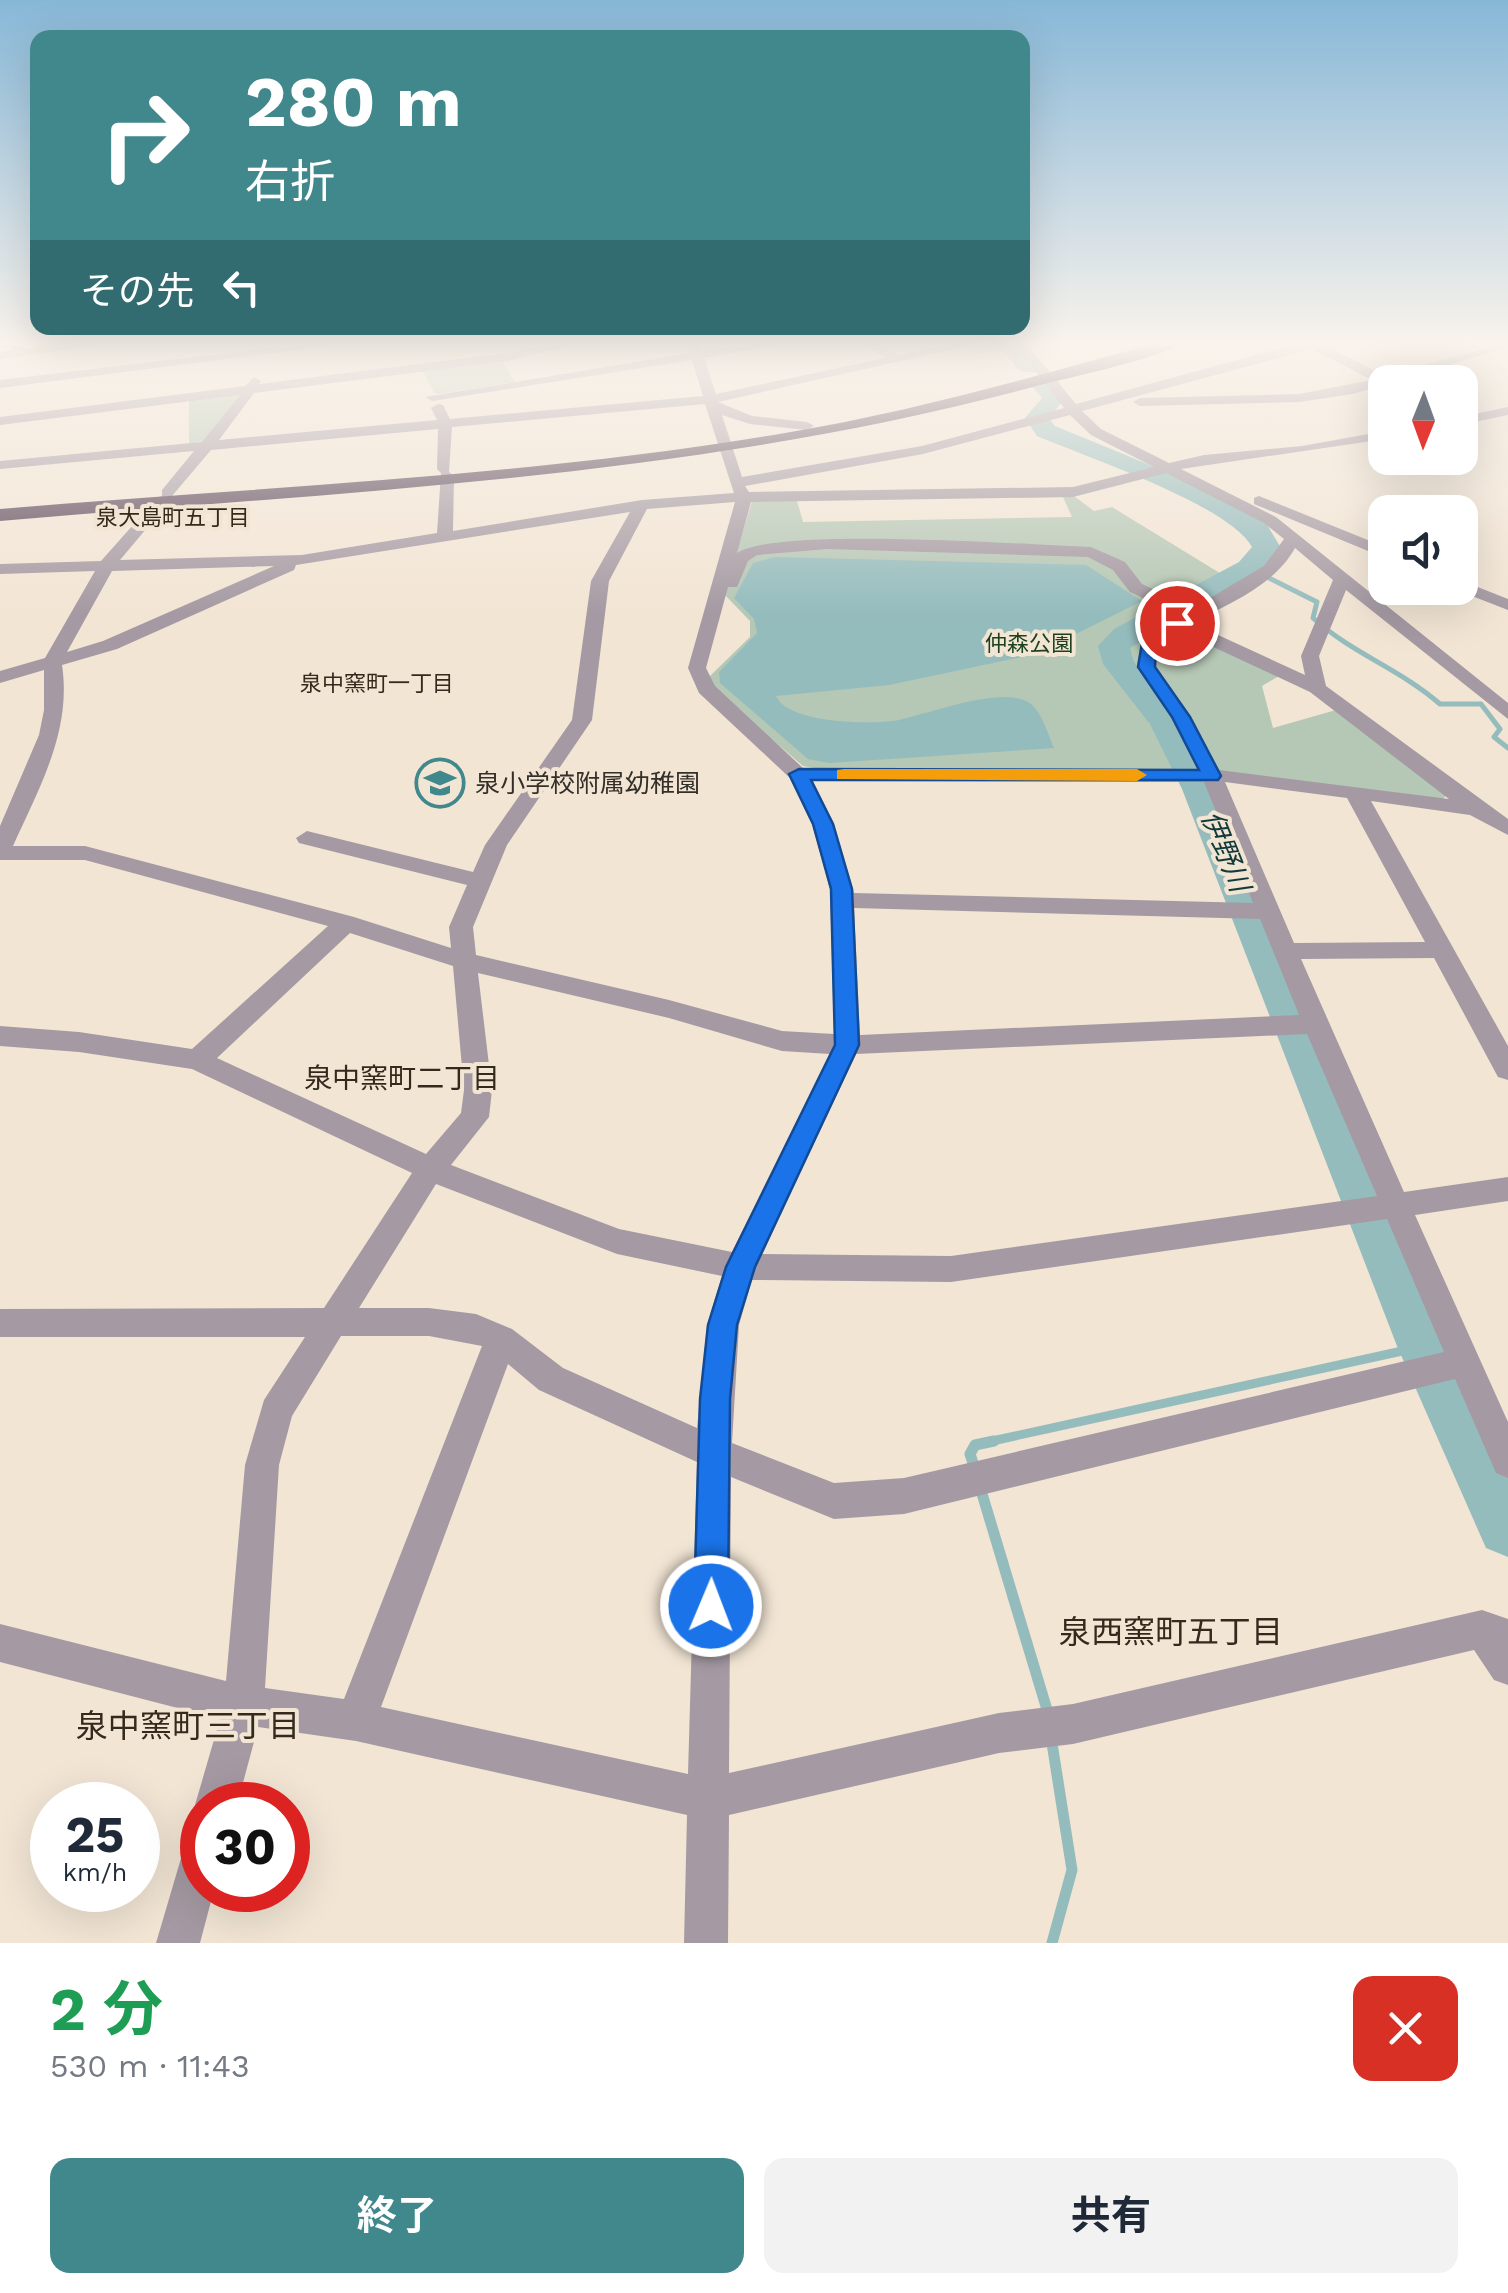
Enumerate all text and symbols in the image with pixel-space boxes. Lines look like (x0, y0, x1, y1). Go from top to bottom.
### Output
text: 280 m (245, 61, 462, 143)
icon: right (80, 70, 210, 200)
text: 右折 (245, 155, 335, 208)
icon: left (214, 260, 269, 315)
text: その先 (80, 269, 194, 313)
north arrow (1368, 365, 1478, 475)
map controls (1368, 365, 1478, 605)
button: sound (1368, 495, 1478, 605)
district label: 泉大島町五丁目 (96, 505, 250, 530)
pin (1135, 581, 1220, 666)
icon: arrive (1150, 596, 1205, 651)
park label: 仲森公園 (985, 631, 1073, 656)
district label: 泉中窯町一丁目 (300, 671, 454, 696)
school or university icon: 泉小学校附属幼稚園 (414, 757, 466, 809)
place label: 泉小学校附属幼稚園 (475, 769, 700, 798)
water label: 伊野川 (1195, 806, 1258, 899)
district label: 泉中窯町二丁目 (304, 1062, 500, 1095)
position arrow (659, 1554, 763, 1658)
district label: 泉西窯町五丁目 (1059, 1613, 1283, 1651)
district label: 泉中窯町三丁目 (76, 1707, 300, 1745)
speed limit sign: 30 (180, 1782, 310, 1912)
text: 25 (66, 1805, 124, 1864)
text: km/h (63, 1858, 127, 1887)
text: 2 分 (50, 1974, 163, 2045)
button: close (1353, 1976, 1458, 2081)
text: 530 m · 11:43 (50, 2047, 250, 2085)
button: 終了 (50, 2158, 744, 2273)
button: 共有 (764, 2158, 1458, 2273)

